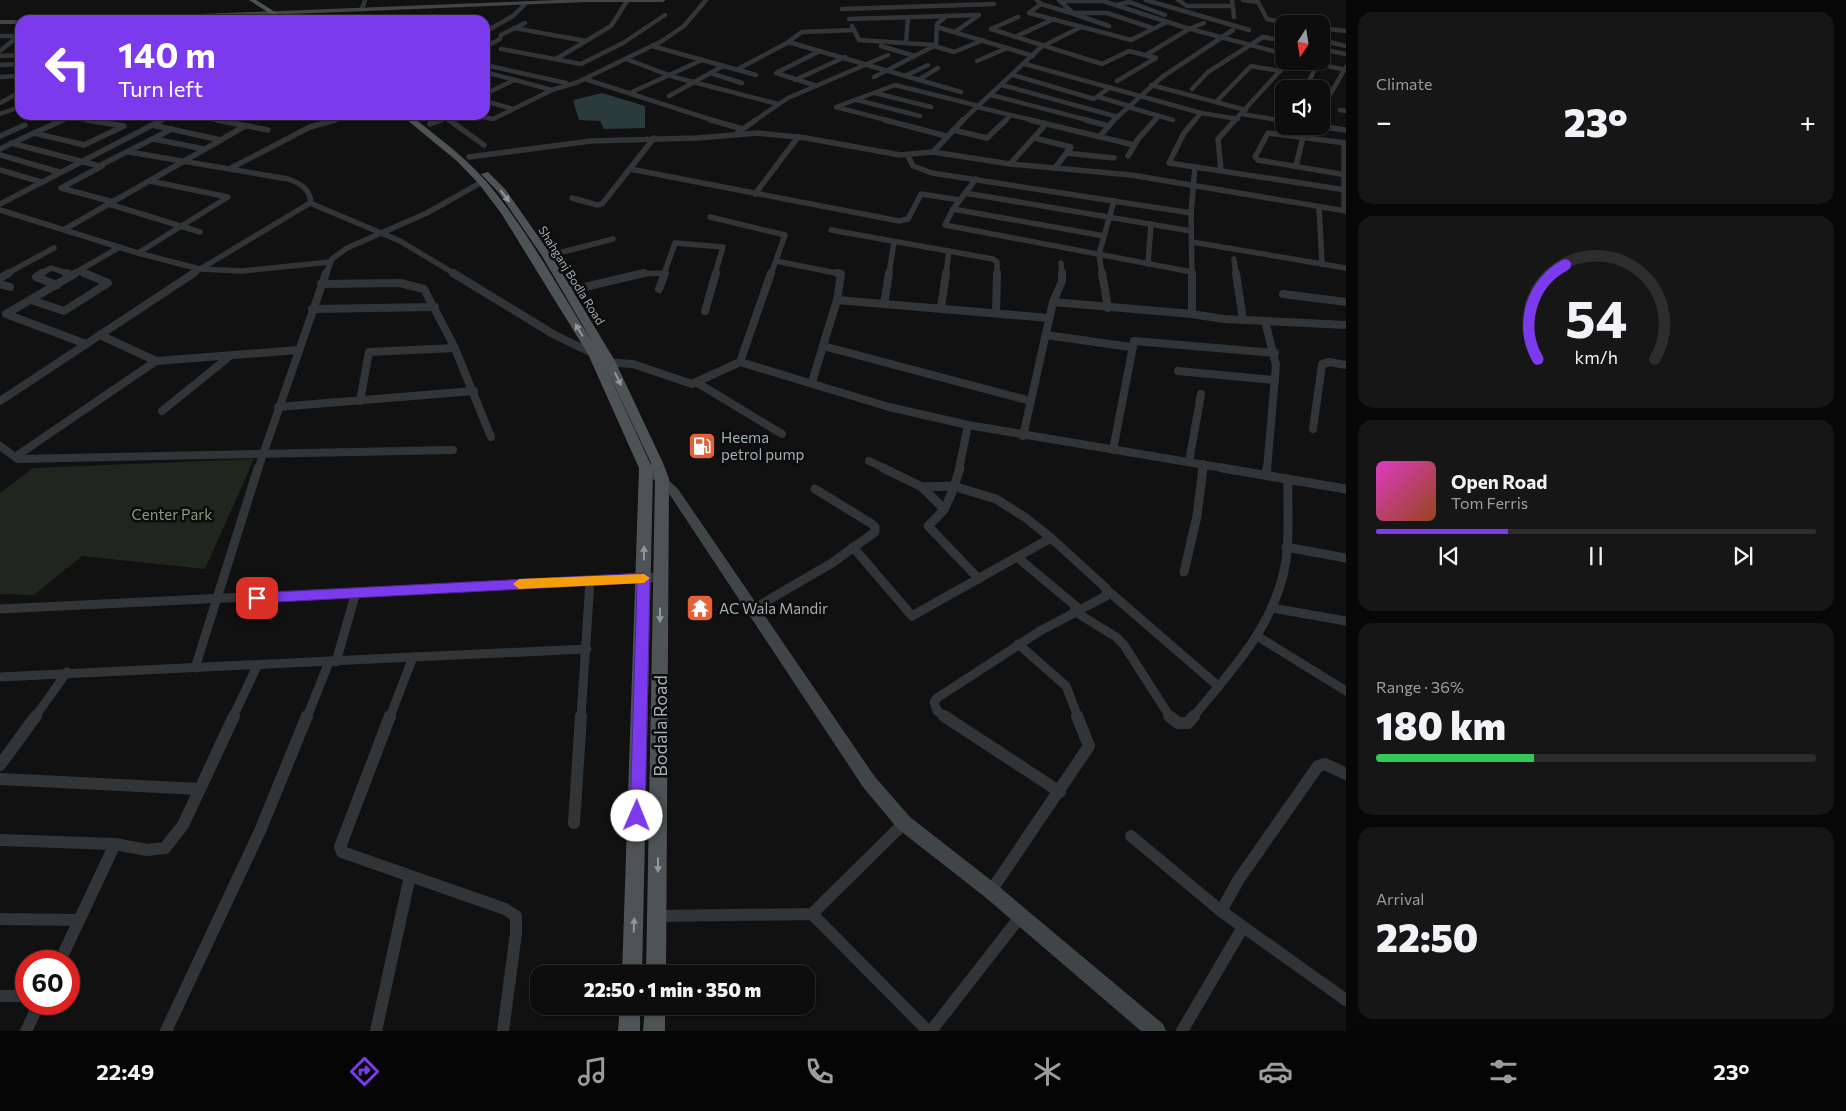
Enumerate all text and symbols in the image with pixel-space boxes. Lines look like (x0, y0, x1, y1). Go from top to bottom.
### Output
north arrow (1275, 15, 1330, 70)
map controls (1275, 15, 1330, 135)
text: 140 m (118, 32, 216, 75)
icon: left (35, 35, 100, 100)
text: Climate (1376, 74, 1432, 93)
text: Turn left (118, 75, 203, 102)
button: sound (1275, 80, 1330, 135)
text: 23° (1564, 98, 1628, 145)
text: − (1376, 104, 1392, 138)
text: + (1800, 104, 1816, 138)
one-way arrow (500, 189, 511, 202)
street label: Shahganj Bodla Road (536, 223, 608, 327)
text: 54 (1565, 285, 1627, 349)
one-way arrow (575, 323, 584, 336)
text: km/h (1574, 346, 1618, 368)
one-way arrow (614, 372, 622, 386)
place label: Heema petrol pump (721, 428, 805, 463)
fuel station icon: Heema petrol pump (687, 431, 717, 461)
text: Open Road (1451, 470, 1547, 493)
text: Tom Ferris (1451, 493, 1528, 512)
park label: Center Park (132, 505, 212, 523)
icon: previous (1435, 542, 1463, 570)
icon: pause (1582, 542, 1610, 570)
icon: next (1729, 542, 1757, 570)
one-way arrow (640, 544, 648, 560)
pin (236, 577, 278, 619)
icon: arrive (243, 584, 271, 612)
temple icon: AC Wala Mandir (685, 593, 715, 623)
place label: AC Wala Mandir (719, 599, 828, 617)
one-way arrow (656, 607, 664, 623)
street label: Bodala Road (649, 675, 671, 777)
text: Range · 36% (1376, 677, 1464, 696)
text: 180 km (1376, 701, 1506, 748)
position arrow (610, 789, 662, 841)
one-way arrow (654, 857, 662, 873)
text: Arrival (1376, 889, 1424, 908)
text: 22:50 (1376, 913, 1478, 960)
one-way arrow (631, 917, 639, 933)
speed limit sign: 60 (15, 950, 80, 1015)
text: 22:50 · 1 min · 350 m (584, 978, 761, 1001)
icon: directions (347, 1054, 382, 1089)
icon: music (575, 1054, 610, 1089)
icon: phone (802, 1054, 837, 1089)
icon: climate (1030, 1054, 1065, 1089)
icon: car (1258, 1054, 1293, 1089)
icon: filters (1486, 1054, 1521, 1089)
text: 22:49 (96, 1058, 154, 1085)
text: 23° (1713, 1058, 1750, 1085)

